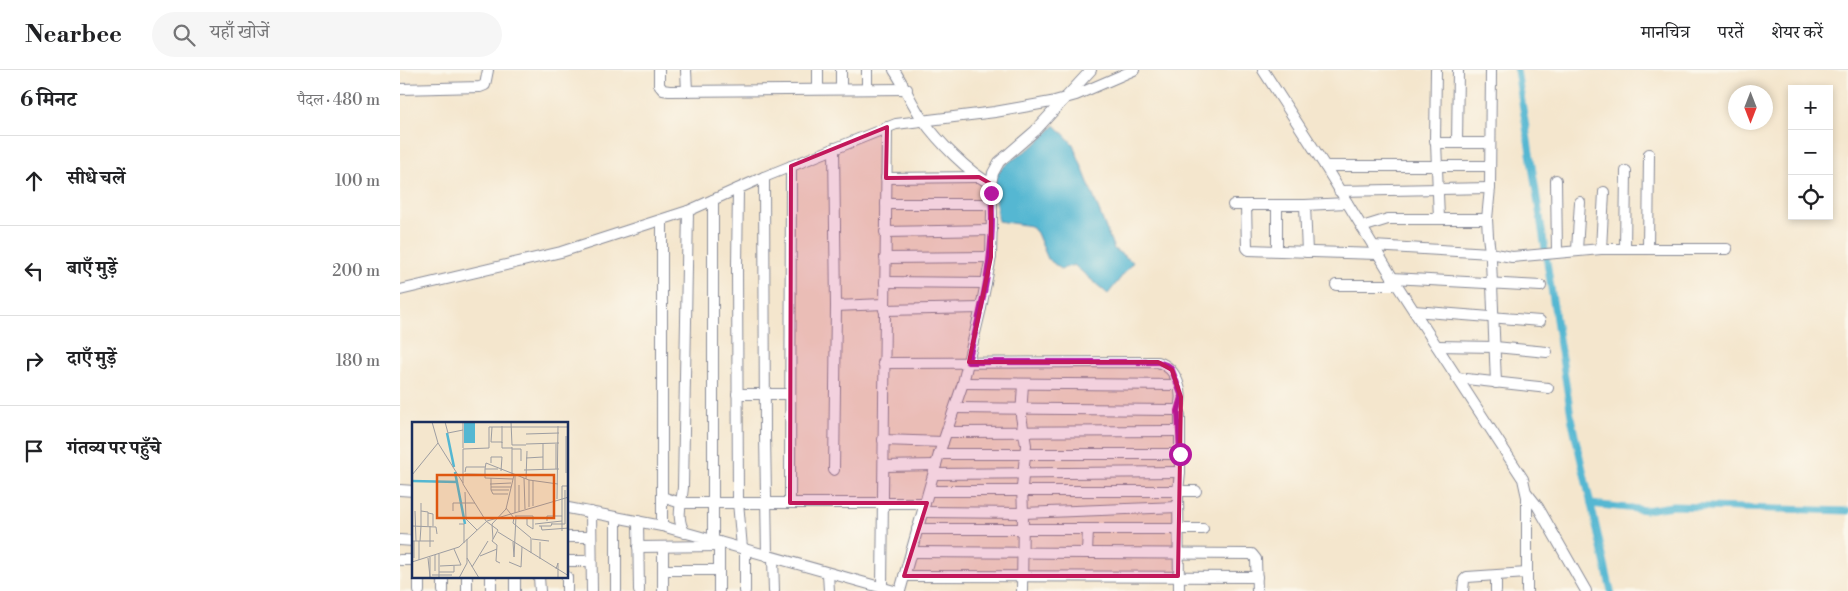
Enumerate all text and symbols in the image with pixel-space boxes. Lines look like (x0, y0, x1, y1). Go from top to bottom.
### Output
search box (152, 12, 502, 57)
text: Nearbee (25, 20, 122, 50)
text: यहाँ खोजें (210, 20, 269, 44)
icon: search (170, 21, 198, 49)
text: मानचित्र (1641, 21, 1690, 44)
text: परतें (1718, 21, 1744, 44)
text: शेयर करें (1772, 21, 1823, 44)
north arrow (1728, 85, 1773, 130)
map controls (1788, 85, 1833, 220)
button: + (1788, 85, 1833, 130)
text: 6 मिनट (20, 87, 76, 113)
text: पैदल · 480 m (297, 90, 380, 110)
button: − (1788, 130, 1833, 175)
text: सीधे चलें (67, 166, 125, 190)
icon: ahead (20, 167, 48, 195)
text: 100 m (335, 171, 380, 191)
button: locate (1788, 175, 1833, 220)
route end (980, 182, 1003, 205)
text: बाएँ मुड़ें (67, 256, 117, 280)
icon: left (20, 257, 48, 285)
text: 200 m (332, 261, 380, 281)
text: दाएँ मुड़ें (67, 346, 117, 370)
icon: right (20, 347, 48, 375)
text: 180 m (336, 351, 380, 371)
inset map (412, 422, 569, 578)
text: गंतव्य पर पहुँचे (67, 436, 161, 460)
icon: arrive (20, 437, 48, 465)
route start (1169, 443, 1192, 466)

